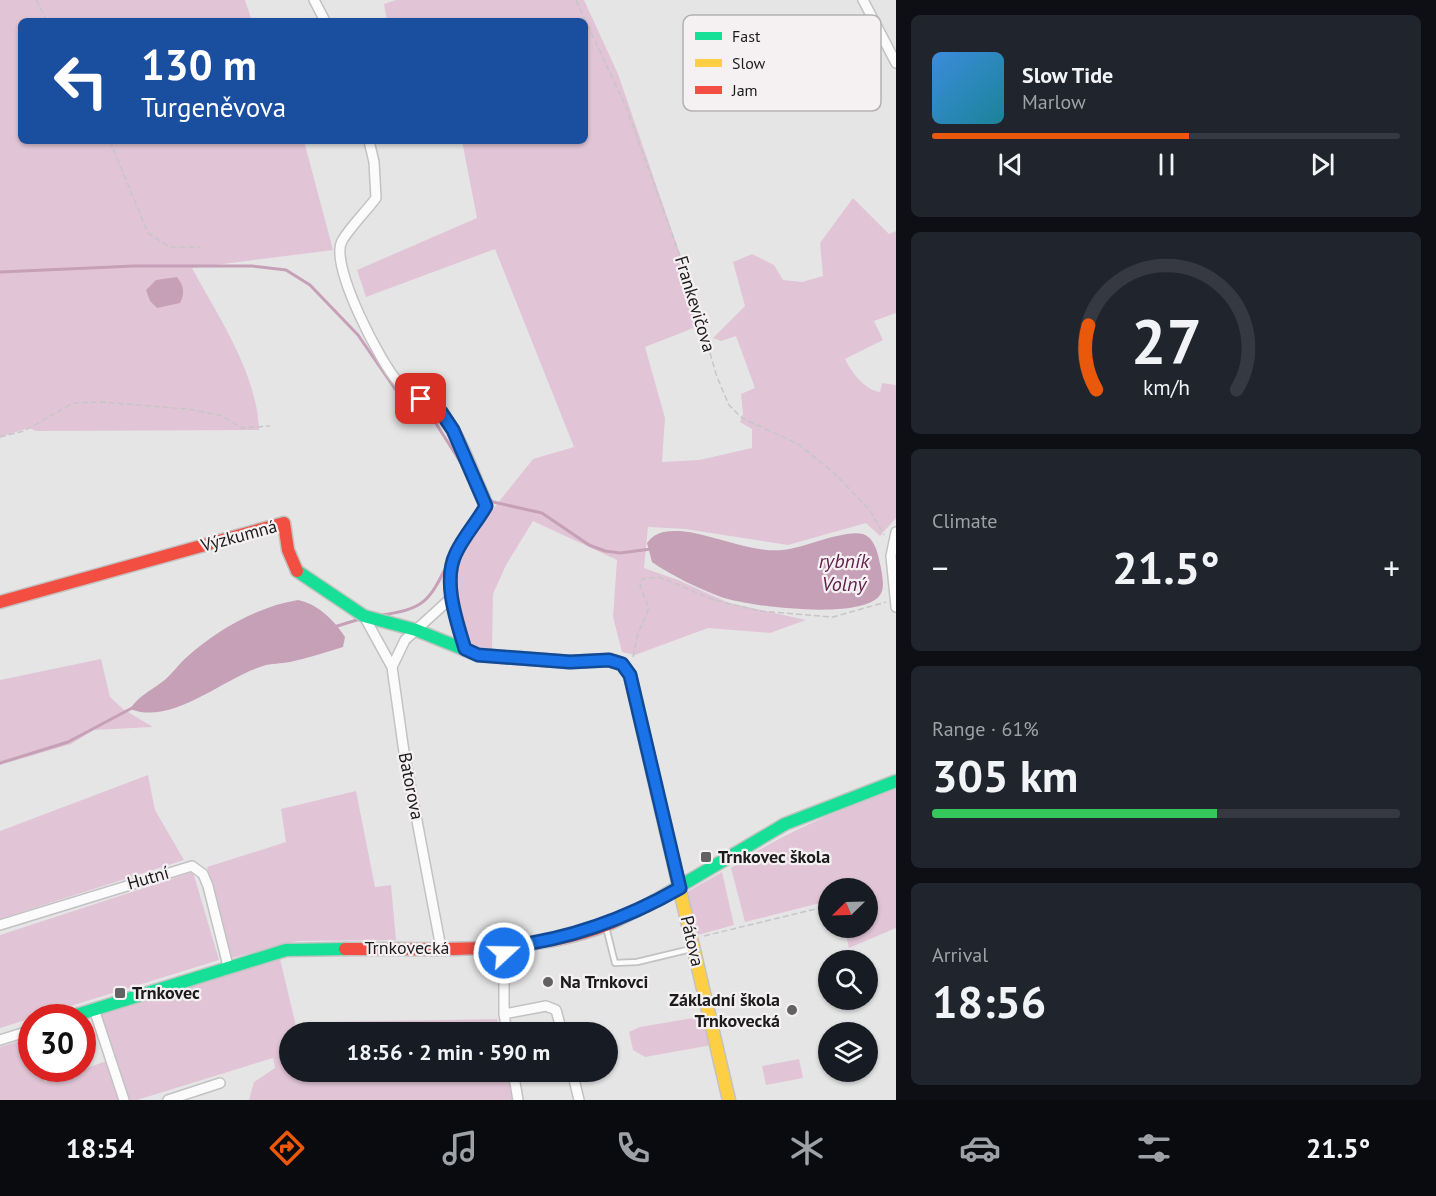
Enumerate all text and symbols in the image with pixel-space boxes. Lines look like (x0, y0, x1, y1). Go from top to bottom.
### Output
legend (683, 15, 881, 111)
text: Fast (732, 26, 761, 46)
text: 130 m (141, 37, 257, 92)
icon: left (42, 42, 120, 120)
text: Slow (732, 53, 766, 73)
text: Slow Tide (1022, 61, 1113, 89)
text: Jam (731, 80, 758, 100)
text: Marlow (1022, 89, 1086, 115)
text: Turgeněvova (141, 90, 286, 124)
icon: previous (994, 148, 1027, 181)
icon: pause (1150, 148, 1183, 181)
icon: next (1306, 148, 1339, 181)
street label: Frankevičova (670, 253, 721, 355)
text: 27 (1131, 300, 1201, 381)
pin (395, 373, 446, 424)
text: km/h (1142, 373, 1189, 401)
icon: arrive (404, 382, 437, 415)
text: Climate (932, 508, 998, 534)
street label: Výzkumná (197, 514, 279, 557)
text: 21.5° (1112, 538, 1220, 596)
text: − (932, 546, 949, 589)
text: + (1383, 546, 1400, 589)
water label: rybník Volný (819, 548, 870, 597)
text: Range · 61% (932, 716, 1039, 742)
text: 305 km (932, 746, 1078, 804)
street label: Batorova (394, 750, 429, 822)
place label: Trnkovec škola (718, 845, 830, 868)
marker: Trnkovec škola (699, 850, 713, 864)
street label: Hutní (124, 861, 172, 894)
north arrow (818, 878, 878, 938)
map controls (818, 878, 878, 1082)
street label: Pátova (676, 913, 709, 968)
position arrow (472, 921, 536, 985)
street label: Trnkovecká (365, 936, 450, 959)
text: Arrival (932, 942, 988, 968)
button: search (818, 950, 878, 1010)
place label: Na Trnkovci (560, 970, 648, 993)
text: 18:56 (932, 972, 1046, 1030)
marker: Na Trnkovci (541, 975, 555, 989)
place label: Trnkovec (132, 981, 200, 1004)
marker: Trnkovec (113, 986, 127, 1000)
place label: Základní škola Trnkovecká (669, 988, 780, 1032)
marker: Základní škola Trnkovecká (785, 1003, 799, 1017)
speed limit sign: 30 (18, 1004, 96, 1082)
button: layers (818, 1022, 878, 1082)
text: 18:56 · 2 min · 590 m (347, 1038, 550, 1066)
icon: directions (266, 1127, 308, 1169)
icon: music (439, 1127, 481, 1169)
icon: phone (612, 1127, 654, 1169)
icon: climate (786, 1127, 828, 1169)
icon: car (959, 1127, 1001, 1169)
icon: filters (1133, 1127, 1175, 1169)
text: 18:54 (66, 1131, 134, 1165)
text: 21.5° (1306, 1131, 1370, 1165)

